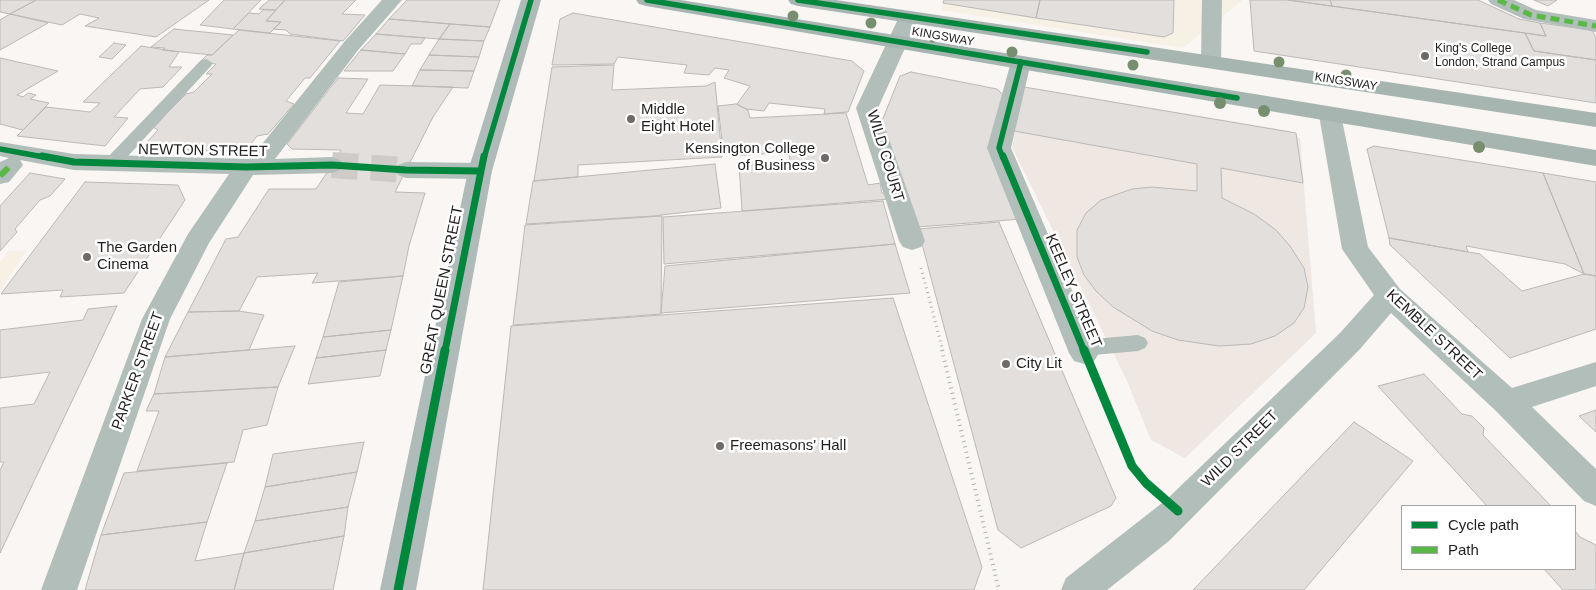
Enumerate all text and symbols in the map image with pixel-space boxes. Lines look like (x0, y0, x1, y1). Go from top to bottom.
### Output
street label: KINGSWAY (911, 24, 975, 50)
place label: King's College London, Strand Campus (1435, 42, 1565, 70)
marker: King's College London, Strand Campus (1419, 50, 1431, 62)
street label: KINGSWAY (1314, 70, 1378, 94)
place label: Middle Eight Hotel (641, 101, 714, 136)
street label: WILD COURT (863, 108, 907, 204)
marker: Middle Eight Hotel (625, 113, 637, 125)
place label: Kensington College of Business (685, 140, 815, 175)
street label: NEWTON STREET (138, 141, 268, 161)
marker: Kensington College of Business (819, 152, 831, 164)
street label: GREAT QUEEN STREET (417, 204, 467, 376)
street label: KEELEY STREET (1041, 231, 1105, 351)
place label: The Garden Cinema (97, 239, 177, 274)
marker: The Garden Cinema (81, 251, 93, 263)
street label: KEMBLE STREET (1382, 286, 1486, 384)
street label: PARKER STREET (108, 310, 168, 432)
place label: City Lit (1016, 355, 1062, 373)
marker: City Lit (1000, 358, 1012, 370)
street label: WILD STREET (1198, 407, 1282, 491)
place label: Freemasons' Hall (730, 437, 846, 455)
marker: Freemasons' Hall (714, 440, 726, 452)
legend (1401, 505, 1576, 570)
text: Cycle path (1448, 516, 1519, 533)
text: Path (1448, 541, 1479, 558)

